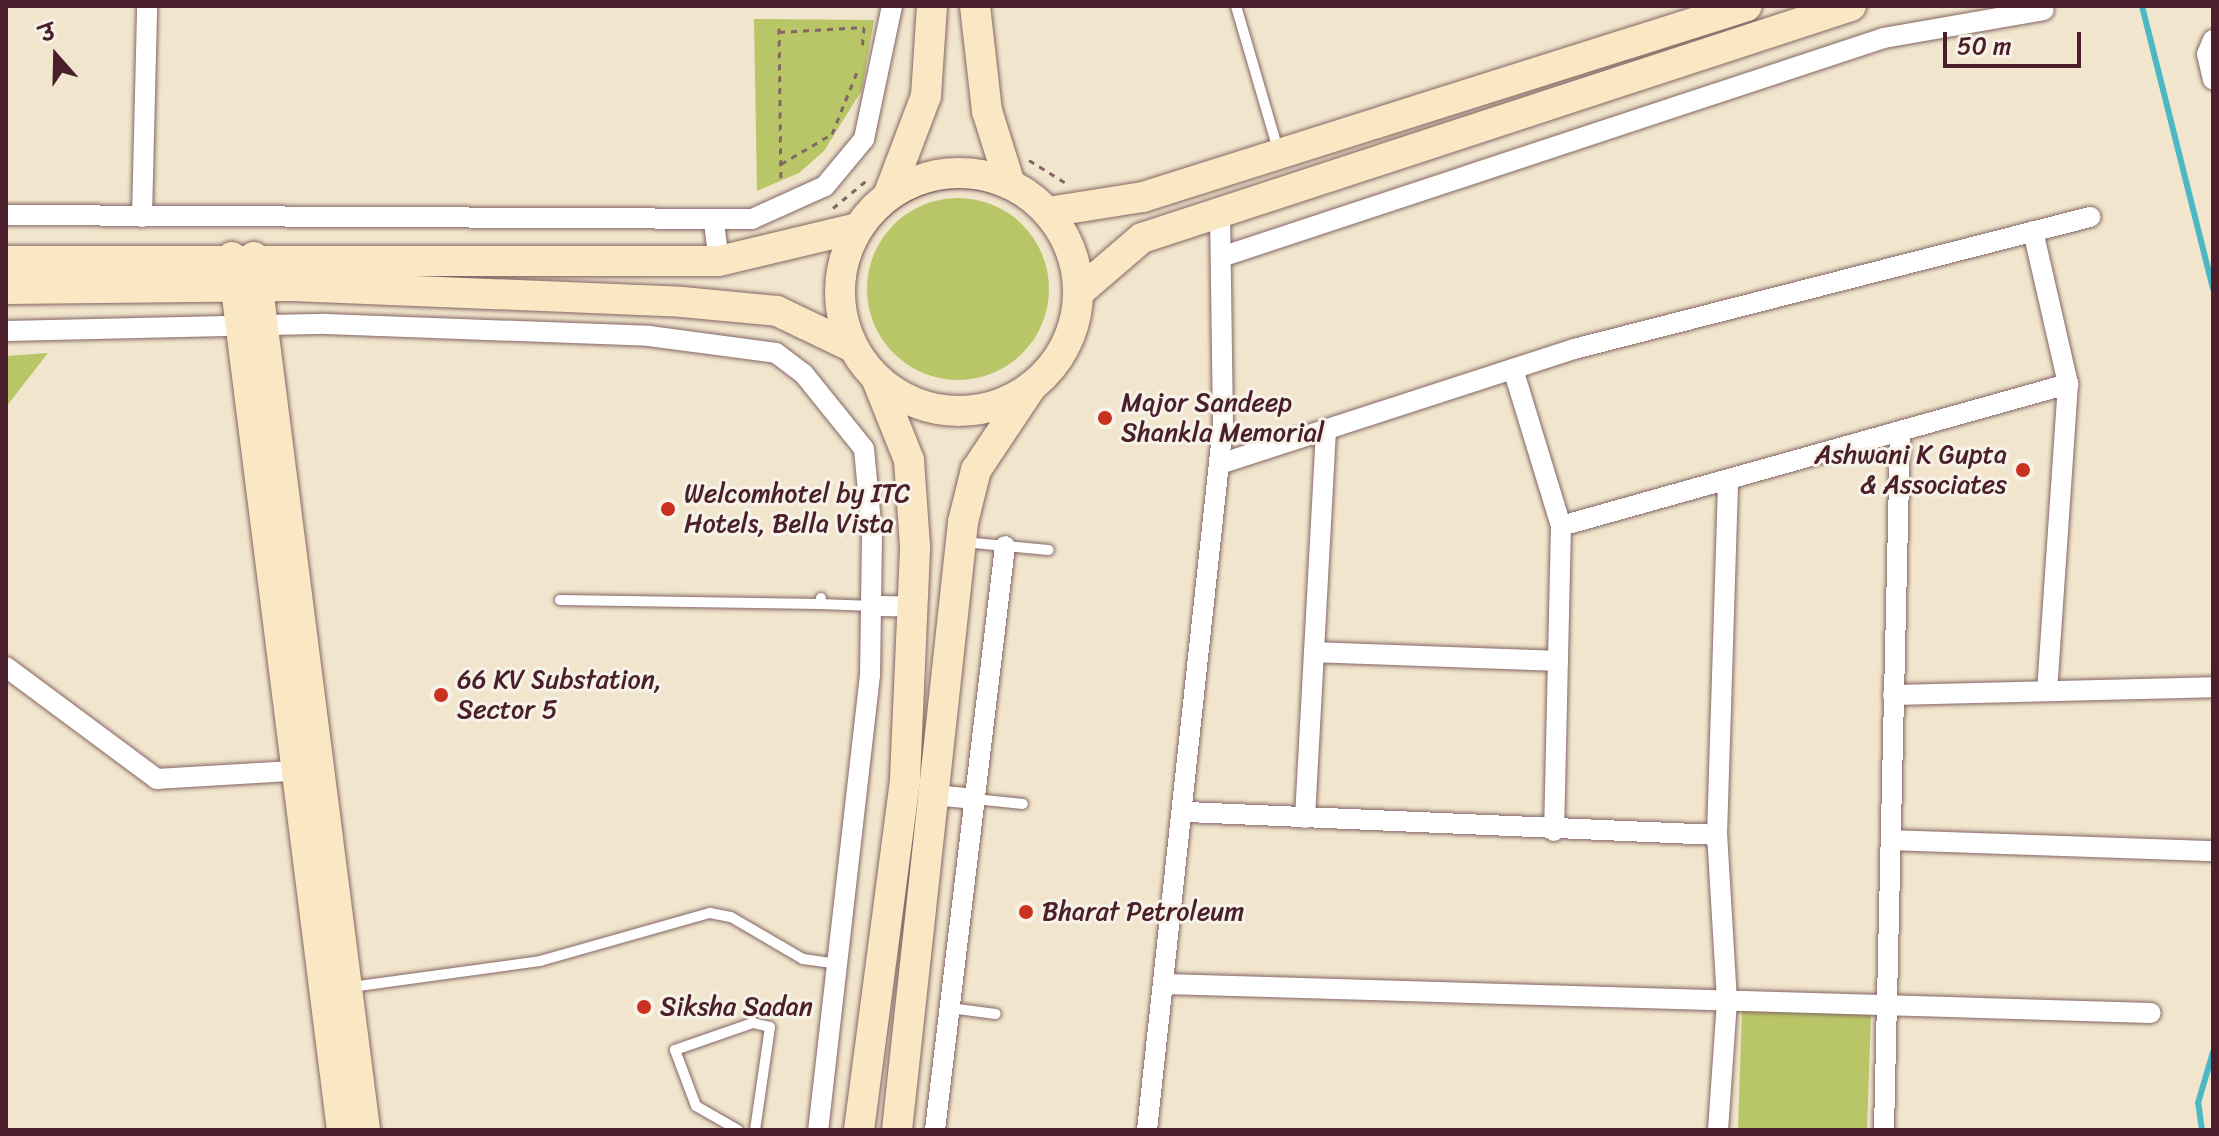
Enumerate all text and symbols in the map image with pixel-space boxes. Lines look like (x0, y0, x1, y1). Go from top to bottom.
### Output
text: उ (34, 12, 61, 54)
north arrow (16, 16, 96, 96)
scale bar (1947, 16, 2085, 66)
text: 50 m (1957, 25, 2012, 67)
place label: Major Sandeep Shankla Memorial (1121, 387, 1325, 448)
marker: Major Sandeep Shankla Memorial (1096, 409, 1114, 427)
place label: Ashwani K Gupta & Associates (1815, 439, 2007, 500)
marker: Ashwani K Gupta & Associates (2014, 461, 2032, 479)
place label: Welcomhotel by ITC Hotels, Bella Vista (684, 478, 911, 540)
marker: Welcomhotel by ITC Hotels, Bella Vista (659, 500, 677, 518)
place label: 66 KV Substation, Sector 5 (457, 664, 664, 726)
marker: 66 KV Substation, Sector 5 (432, 686, 450, 704)
place label: Bharat Petroleum (1042, 896, 1244, 928)
marker: Bharat Petroleum (1017, 903, 1035, 921)
place label: Siksha Sadan (660, 991, 813, 1023)
marker: Siksha Sadan (635, 998, 653, 1016)

